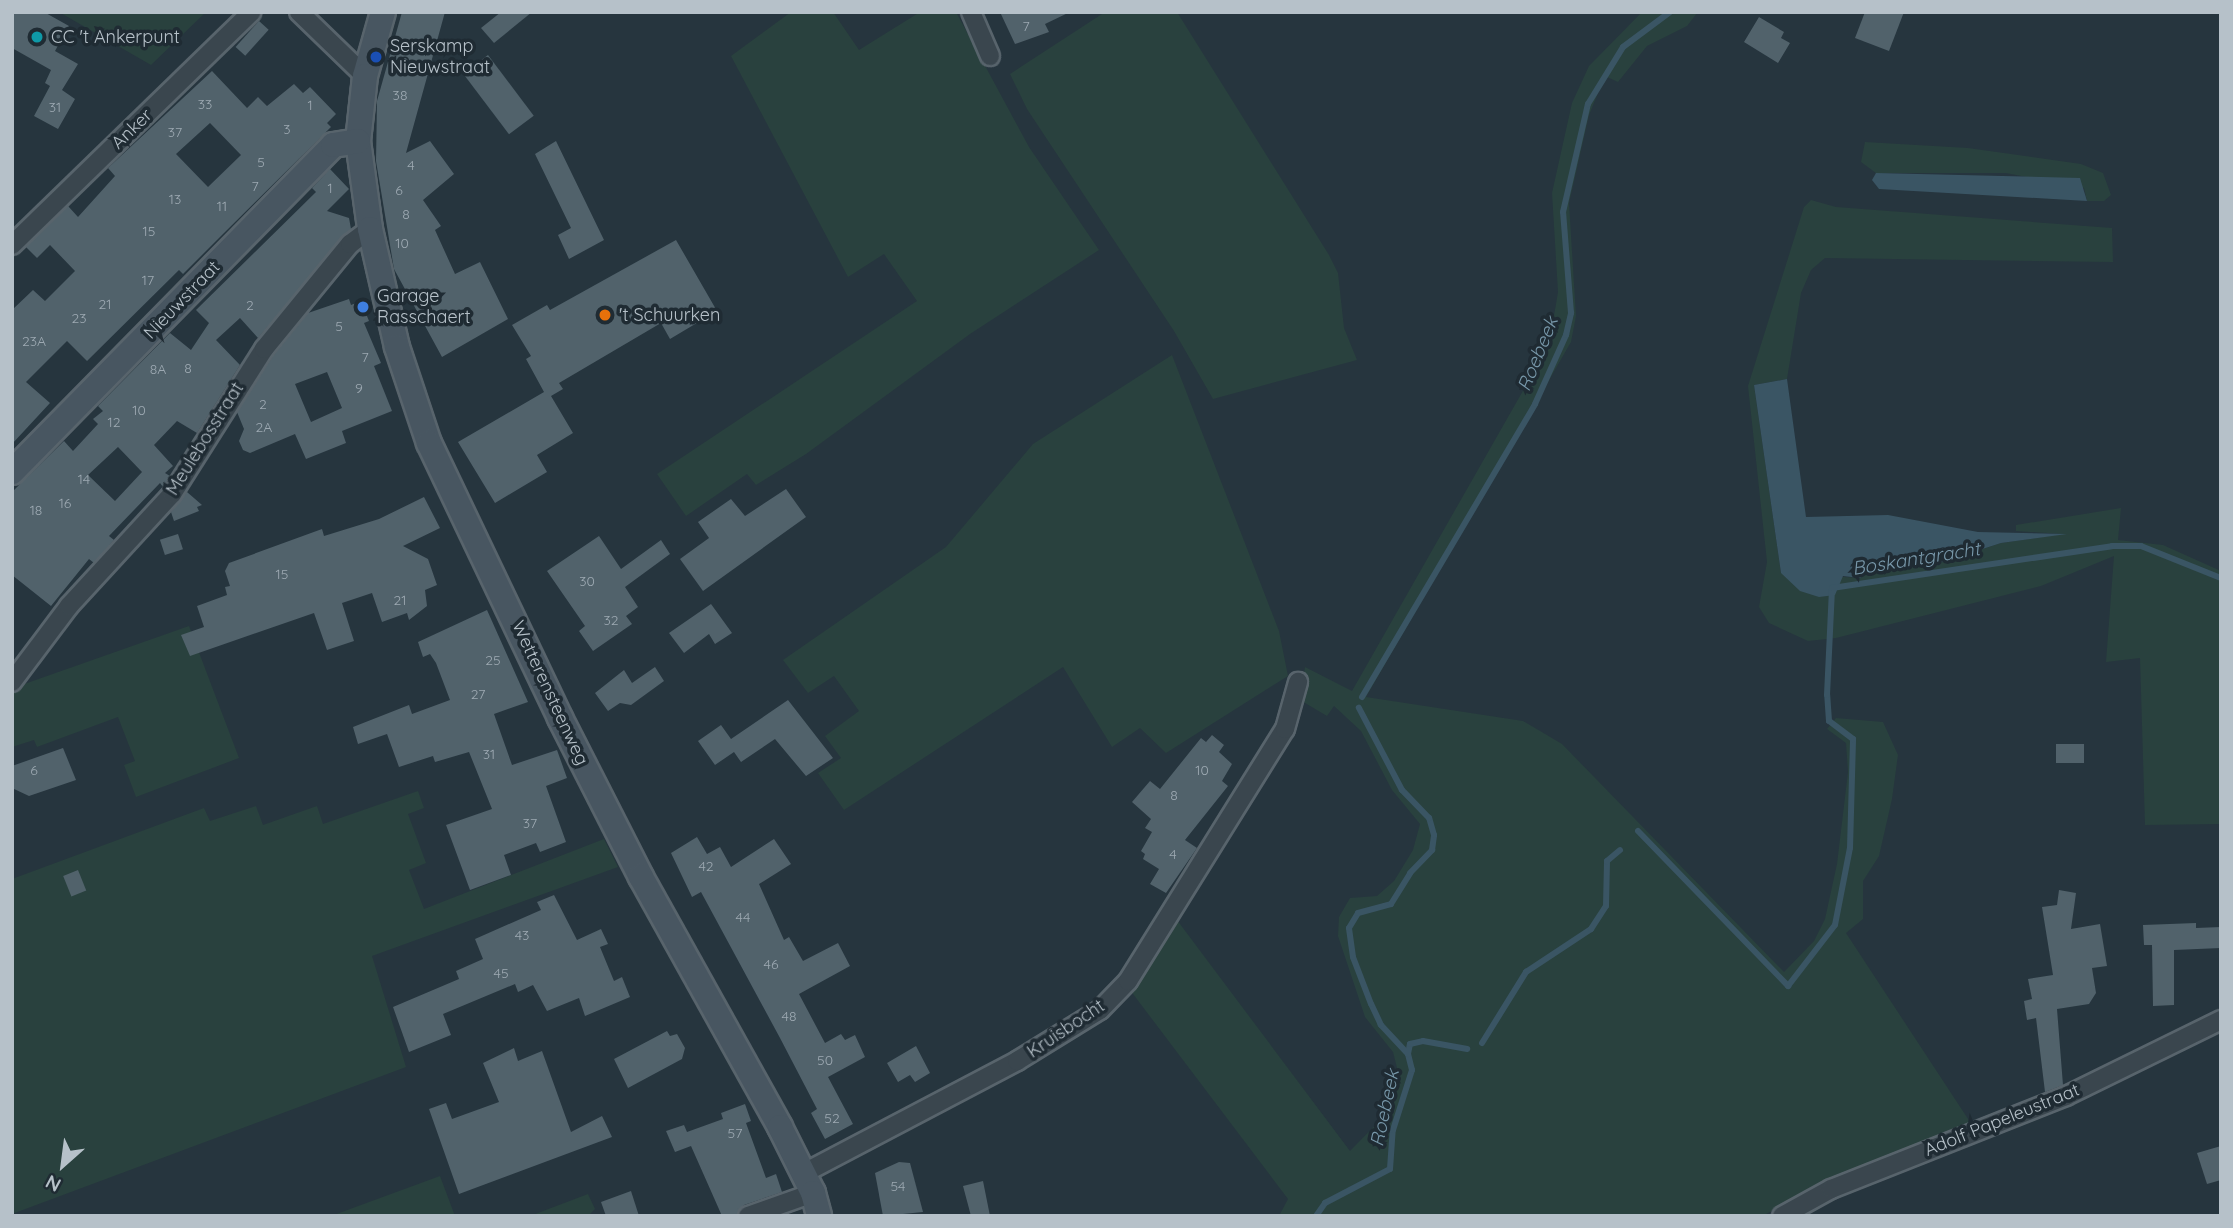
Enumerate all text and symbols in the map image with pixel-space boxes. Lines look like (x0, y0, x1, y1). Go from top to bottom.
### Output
house number: 7 (1022, 18, 1030, 34)
place label: CC 't Ankerpunt (51, 26, 180, 48)
marker: CC 't Ankerpunt (29, 29, 45, 45)
place label: Serskamp Nieuwstraat (390, 36, 490, 78)
marker: Serskamp Nieuwstraat (368, 49, 384, 65)
house number: 38 (393, 87, 407, 103)
house number: 33 (198, 96, 212, 112)
house number: 1 (307, 97, 313, 113)
house number: 31 (49, 99, 61, 115)
street label: Anker (107, 104, 157, 154)
house number: 3 (283, 121, 291, 137)
house number: 37 (168, 124, 182, 140)
house number: 5 (257, 154, 265, 170)
house number: 4 (407, 157, 415, 173)
house number: 7 (251, 178, 259, 194)
house number: 1 (327, 180, 333, 196)
house number: 6 (395, 182, 403, 198)
house number: 13 (169, 191, 181, 207)
house number: 11 (217, 198, 227, 214)
house number: 8 (402, 206, 410, 222)
house number: 15 (143, 223, 155, 239)
house number: 10 (395, 235, 409, 251)
street label: Nieuwstraat (139, 256, 225, 344)
house number: 17 (142, 272, 154, 288)
place label: Garage Rasschaert (377, 286, 471, 328)
house number: 21 (99, 296, 111, 312)
house number: 2 (246, 297, 254, 313)
marker: Garage Rasschaert (355, 299, 371, 315)
place label: 't Schuurken (619, 304, 720, 326)
marker: 't Schuurken (597, 307, 613, 323)
house number: 23 (71, 310, 87, 326)
water label: Roebeek (1513, 314, 1563, 394)
house number: 5 (335, 318, 343, 334)
house number: 23A (22, 333, 46, 349)
house number: 7 (361, 349, 369, 365)
house number: 8 (184, 360, 192, 376)
house number: 8A (150, 361, 166, 377)
street label: Meulebosstraat (162, 379, 248, 499)
house number: 9 (355, 380, 363, 396)
house number: 2 (259, 396, 267, 412)
house number: 10 (132, 402, 146, 418)
house number: 12 (108, 414, 120, 430)
house number: 2A (256, 419, 272, 435)
house number: 14 (78, 471, 90, 487)
house number: 16 (59, 495, 71, 511)
house number: 18 (30, 502, 42, 518)
water label: Boskantgracht (1850, 538, 1982, 580)
house number: 15 (276, 566, 288, 582)
house number: 30 (579, 573, 595, 589)
house number: 21 (394, 592, 406, 608)
house number: 32 (603, 612, 619, 628)
street label: Wetterensteenweg (507, 617, 593, 769)
house number: 25 (485, 652, 501, 668)
house number: 27 (471, 686, 485, 702)
house number: 31 (483, 746, 495, 762)
house number: 6 (30, 762, 38, 778)
house number: 10 (1195, 762, 1209, 778)
house number: 8 (1170, 787, 1178, 803)
house number: 37 (523, 815, 537, 831)
house number: 4 (1169, 846, 1177, 862)
house number: 42 (698, 858, 714, 874)
house number: 44 (736, 909, 750, 925)
house number: 43 (515, 927, 529, 943)
house number: 46 (764, 956, 778, 972)
house number: 45 (493, 965, 509, 981)
street label: Kruisbocht (1023, 995, 1109, 1063)
house number: 48 (782, 1008, 796, 1024)
house number: 50 (817, 1052, 833, 1068)
water label: Roebeek (1366, 1067, 1404, 1149)
street label: Adolf Papeleustraat (1921, 1079, 2083, 1161)
house number: 52 (824, 1110, 840, 1126)
house number: 57 (728, 1125, 742, 1141)
north arrow (28, 1130, 98, 1200)
text: N (41, 1170, 65, 1197)
house number: 54 (890, 1178, 906, 1194)

